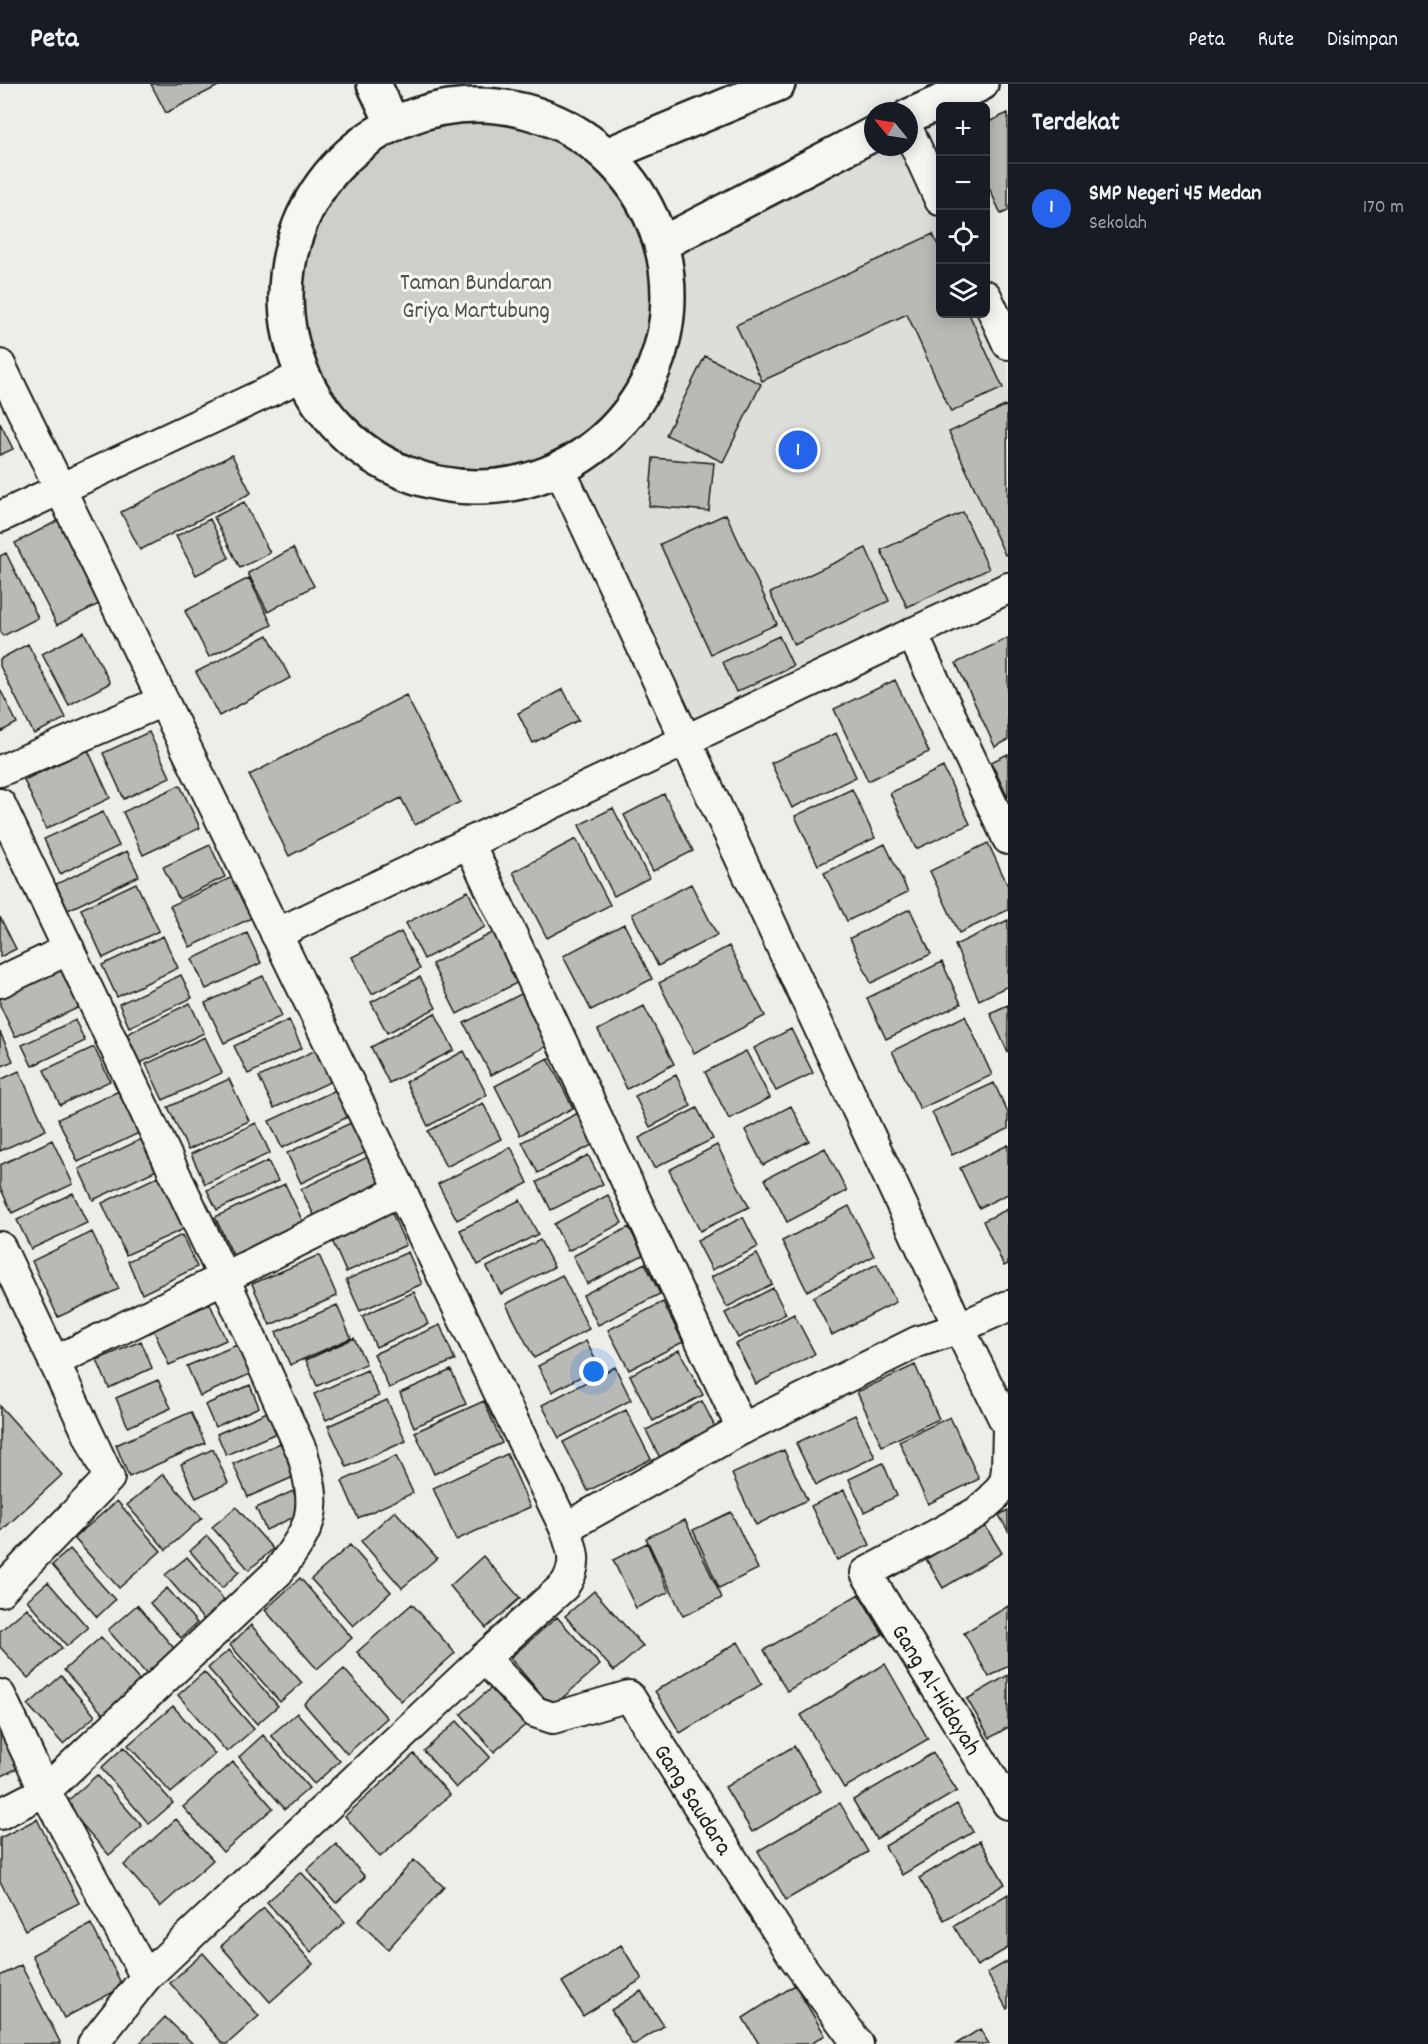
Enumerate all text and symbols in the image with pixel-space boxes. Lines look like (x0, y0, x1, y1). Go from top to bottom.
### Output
text: Peta (30, 21, 79, 61)
text: Peta (1188, 26, 1225, 56)
text: Rute (1258, 26, 1294, 56)
text: Disimpan (1327, 26, 1398, 56)
north arrow (864, 102, 918, 156)
map controls (936, 102, 990, 318)
button: + (936, 102, 990, 156)
text: Terdekat (1032, 105, 1120, 142)
button: − (936, 156, 990, 210)
text: SMP Negeri 45 Medan (1089, 179, 1261, 210)
text: 1 (1049, 194, 1054, 222)
text: 170 m (1363, 194, 1404, 222)
button: locate (936, 210, 990, 264)
text: Sekolah (1089, 210, 1147, 238)
button: layers (936, 264, 990, 318)
park label: Taman Bundaran Griya Martubung (400, 267, 552, 329)
pin: 1 (778, 428, 818, 472)
your location (579, 1357, 608, 1386)
street label: Gang Al-Hidayah (881, 1618, 988, 1763)
street label: Gang Saudara (644, 1738, 740, 1863)

